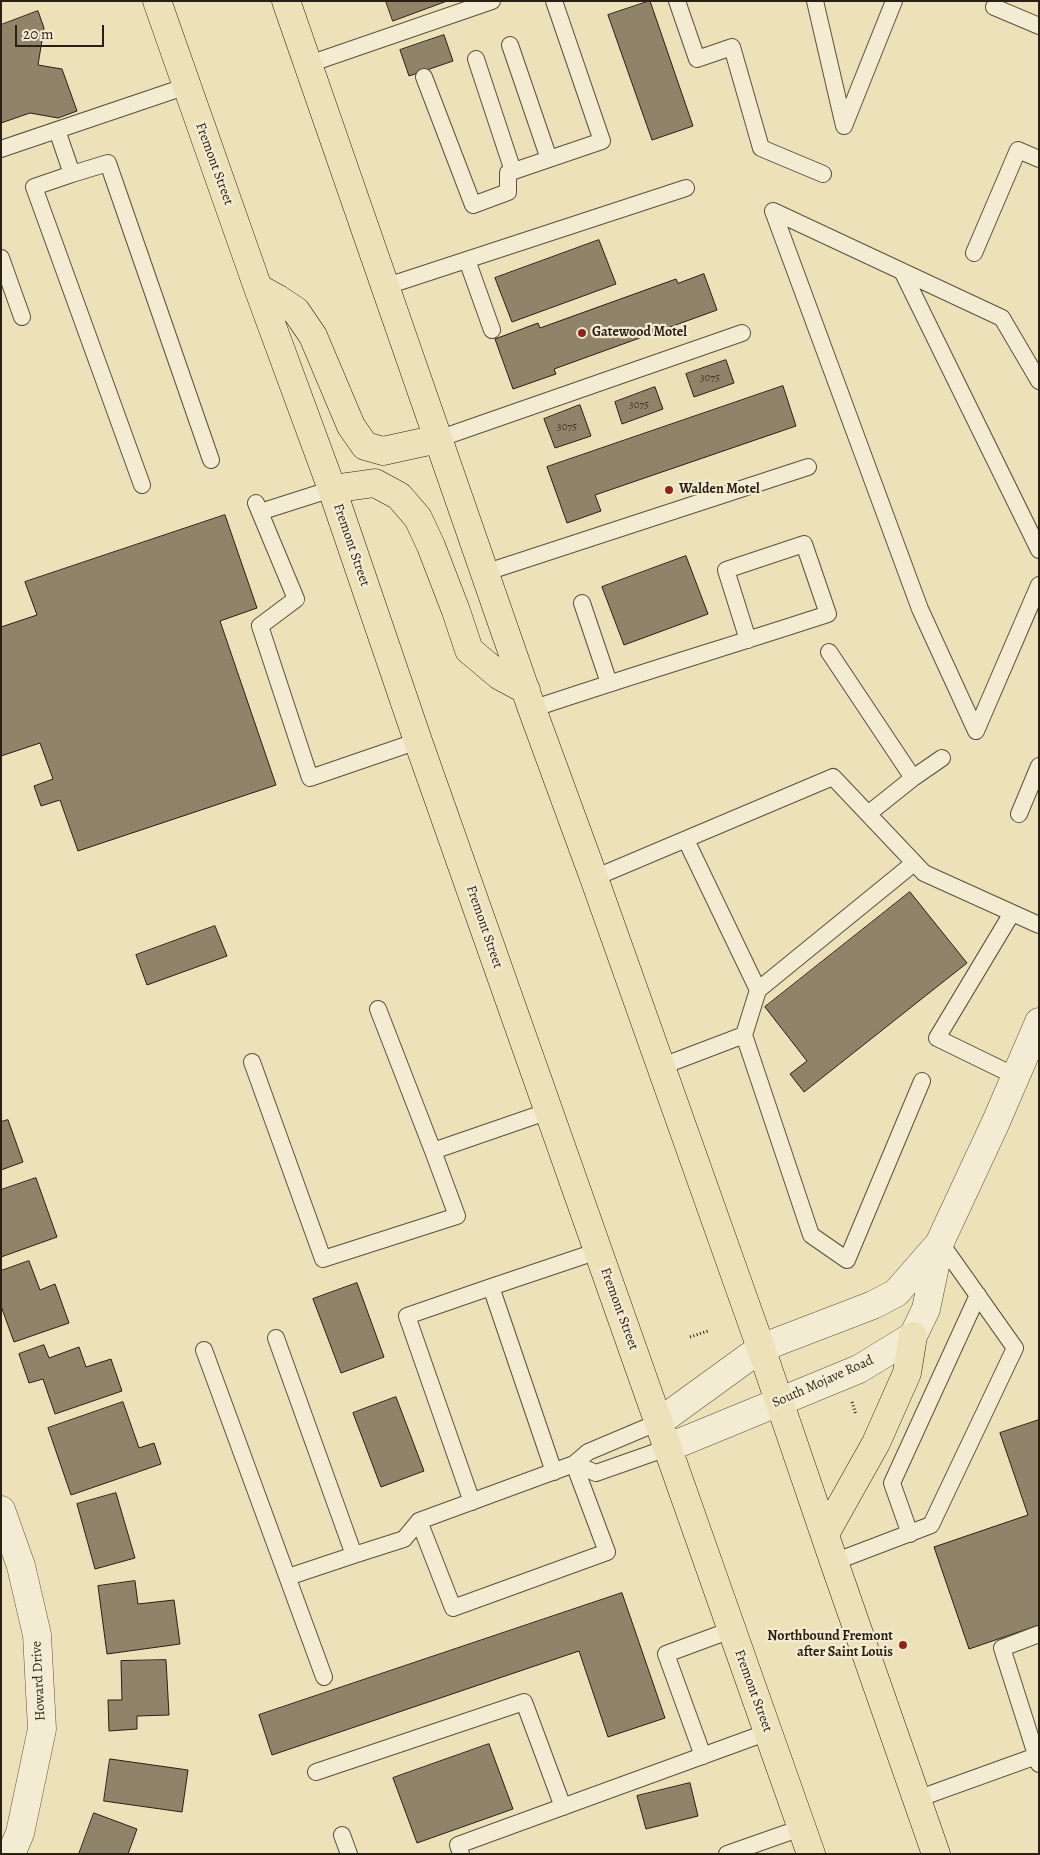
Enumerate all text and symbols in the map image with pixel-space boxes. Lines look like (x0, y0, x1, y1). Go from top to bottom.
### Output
scale bar (18, 15, 106, 47)
text: 20 m (23, 24, 54, 44)
street label: Fremont Street (191, 120, 237, 208)
place label: Gatewood Motel (592, 325, 687, 341)
marker: Gatewood Motel (576, 327, 588, 339)
house number: 3075 (700, 371, 720, 385)
house number: 3075 (629, 398, 649, 412)
house number: 3075 (557, 420, 577, 434)
place label: Walden Motel (679, 482, 760, 498)
marker: Walden Motel (663, 484, 675, 496)
street label: Fremont Street (329, 501, 373, 589)
street label: Fremont Street (462, 883, 506, 971)
street label: Fremont Street (596, 1265, 642, 1353)
street label: South Mojave Road (770, 1352, 876, 1412)
place label: Northbound Fremont after Saint Louis (767, 1629, 893, 1661)
marker: Northbound Fremont after Saint Louis (897, 1639, 909, 1651)
street label: Howard Drive (29, 1641, 49, 1721)
street label: Fremont Street (730, 1647, 776, 1735)

